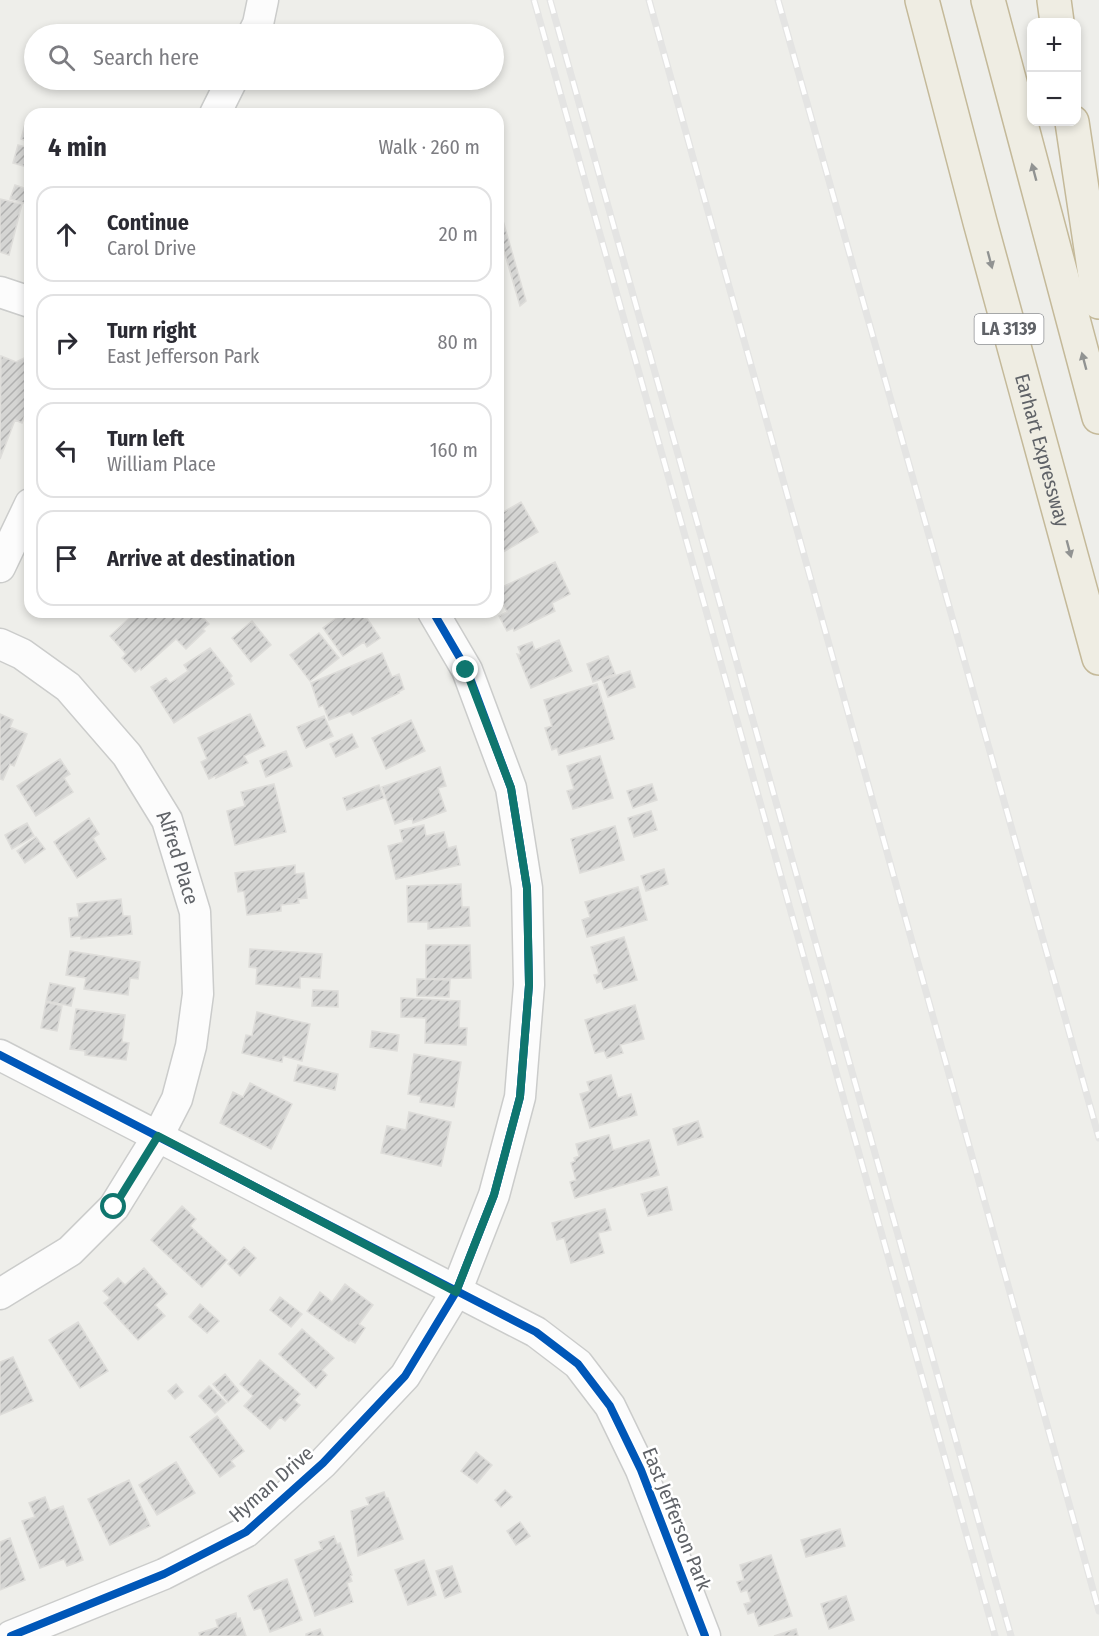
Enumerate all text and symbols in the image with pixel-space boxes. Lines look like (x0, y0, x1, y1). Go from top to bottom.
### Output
map controls (1027, 18, 1081, 126)
button: + (1027, 18, 1081, 72)
search box (24, 24, 504, 90)
icon: search (45, 41, 78, 74)
text: Search here (93, 44, 199, 71)
button: − (1027, 72, 1081, 126)
text: 4 min (48, 132, 107, 163)
text: Walk · 260 m (379, 135, 480, 159)
one-way arrow (1029, 163, 1038, 181)
text: Continue (107, 209, 189, 236)
icon: ahead (50, 218, 83, 251)
text: 20 m (439, 222, 478, 246)
text: Carol Drive (107, 236, 196, 260)
one-way arrow (986, 251, 995, 269)
road number: LA 3139 (974, 314, 1044, 344)
text: Turn right (107, 317, 196, 344)
icon: right (50, 326, 83, 359)
text: 80 m (438, 330, 478, 354)
text: East Jefferson Park (107, 344, 259, 368)
one-way arrow (1079, 352, 1088, 370)
street label: Earhart Expressway (1010, 371, 1075, 529)
text: Turn left (107, 425, 185, 452)
icon: left (50, 434, 83, 467)
text: 160 m (430, 438, 478, 462)
text: William Place (107, 452, 216, 476)
one-way arrow (1065, 540, 1075, 558)
icon: arrive (50, 542, 83, 575)
text: Arrive at destination (107, 545, 295, 572)
route end (452, 656, 478, 682)
street label: Alfred Place (152, 805, 204, 907)
route start (100, 1193, 126, 1219)
street label: Hyman Drive (224, 1441, 318, 1527)
street label: East Jefferson Park (637, 1444, 717, 1595)

